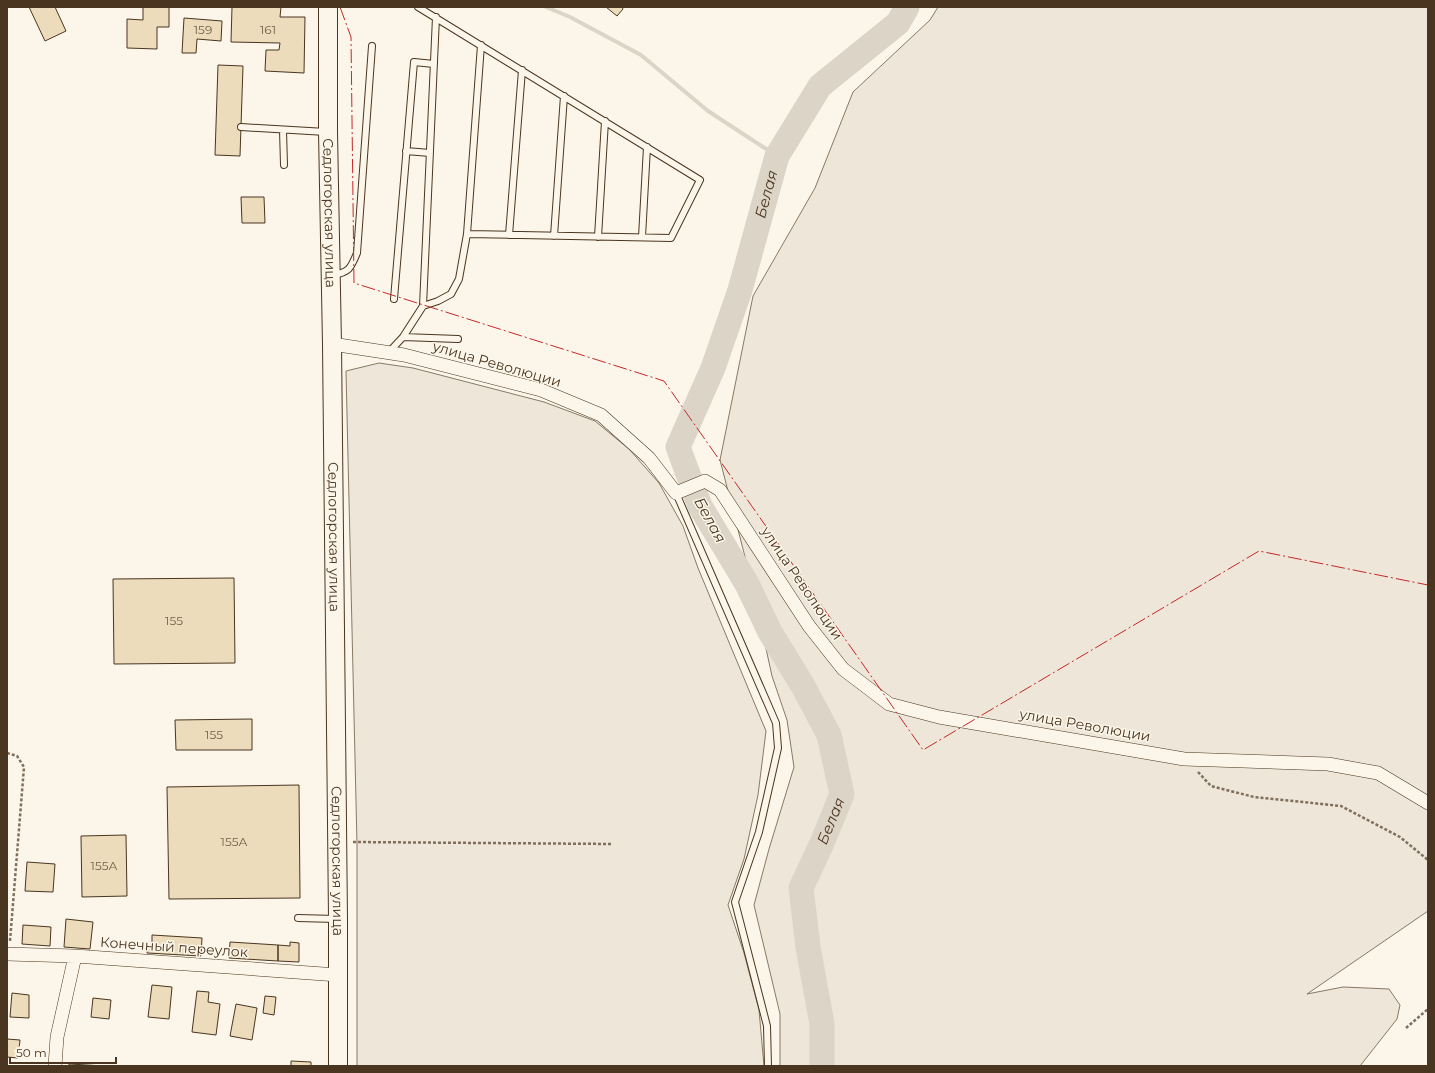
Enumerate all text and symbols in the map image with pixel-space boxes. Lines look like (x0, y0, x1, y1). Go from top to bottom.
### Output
house number: 159 (194, 22, 212, 37)
house number: 161 (260, 22, 276, 37)
street label: Седлогорская улица (319, 138, 340, 288)
water label: Белая (750, 168, 782, 220)
street label: улица Революции (430, 337, 563, 391)
street label: Седлогорская улица (324, 462, 344, 612)
water label: Белая (690, 494, 731, 546)
street label: улица Революции (757, 522, 847, 643)
house number: 155 (165, 613, 183, 628)
street label: улица Революции (1017, 704, 1152, 745)
house number: 155 (205, 727, 223, 742)
street label: Седлогорская улица (328, 786, 347, 936)
water label: Белая (812, 795, 849, 847)
house number: 155А (221, 834, 247, 849)
house number: 155А (91, 858, 117, 873)
street label: Конечный переулок (99, 933, 249, 961)
scale bar (10, 1039, 116, 1065)
text: 50 m (16, 1045, 47, 1060)

